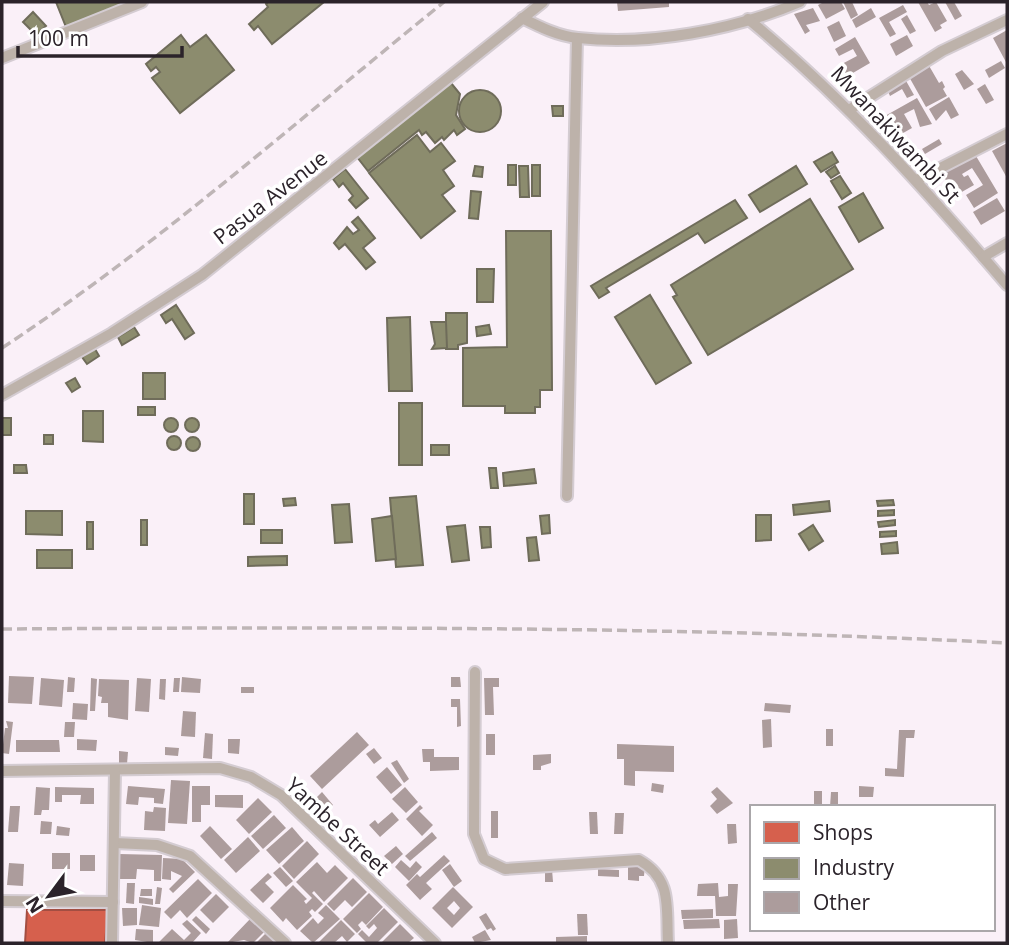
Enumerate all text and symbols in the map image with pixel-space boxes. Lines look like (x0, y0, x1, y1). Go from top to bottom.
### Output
scale bar (18, 14, 182, 58)
text: 100 m (28, 24, 89, 52)
street label: Mwanakiwambi St (825, 59, 967, 209)
street label: Pasua Avenue (207, 144, 333, 250)
street label: Yambe Street (280, 771, 396, 881)
legend (750, 805, 995, 931)
text: Shops (813, 818, 873, 846)
text: Industry (813, 853, 895, 881)
north arrow (14, 861, 84, 931)
text: Other (813, 888, 870, 916)
text: N (19, 892, 50, 918)

